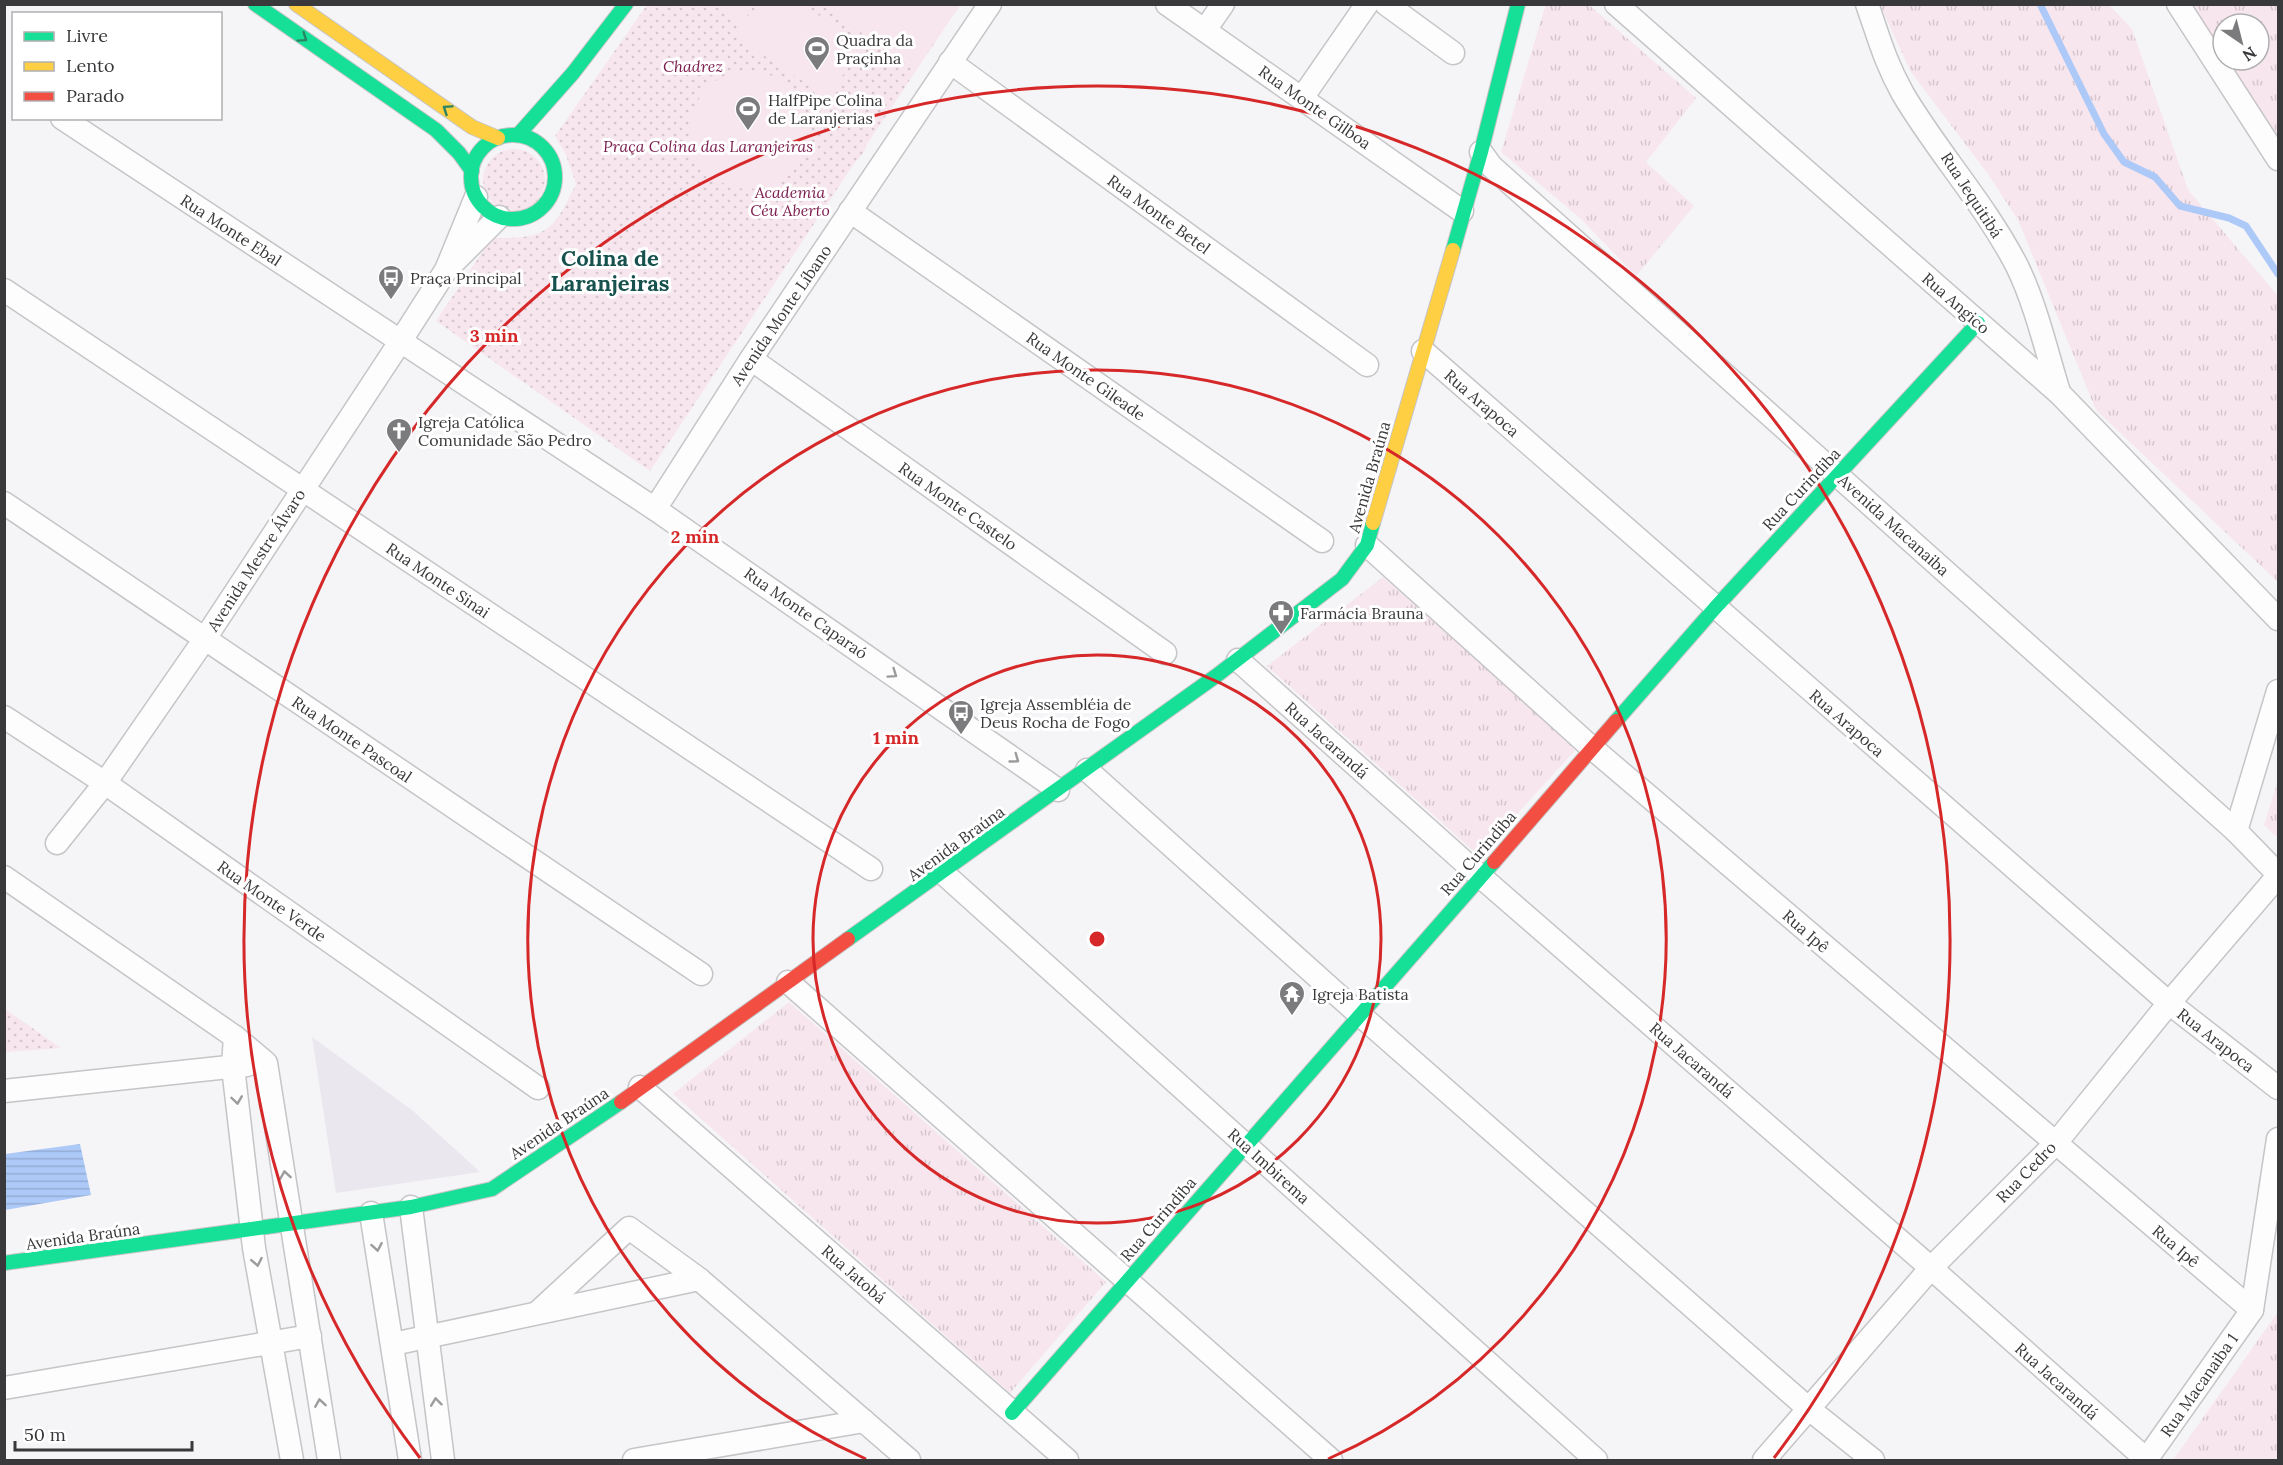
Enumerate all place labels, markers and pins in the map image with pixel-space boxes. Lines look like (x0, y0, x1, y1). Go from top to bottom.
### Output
place label: Quadra da Praçinha (836, 30, 913, 68)
sports icon: Quadra da Praçinha (802, 34, 832, 72)
place label: HalfPipe Colina de Laranjerias (768, 90, 883, 128)
sports icon: HalfPipe Colina de Laranjerias (733, 94, 763, 132)
bus stop icon: Praça Principal (376, 263, 406, 301)
place label: Praça Principal (410, 268, 522, 288)
place label: Igreja Católica Comunidade São Pedro (418, 412, 592, 450)
church icon: Igreja Católica Comunidade São Pedro (384, 416, 414, 454)
pharmacy icon: Farmácia Brauna (1266, 598, 1296, 636)
place label: Farmácia Brauna (1300, 603, 1424, 623)
place label: Igreja Assembléia de Deus Rocha de Fogo (980, 694, 1132, 732)
bus stop icon: Igreja Assembléia de Deus Rocha de Fogo (946, 698, 976, 736)
centre of rings (1087, 929, 1107, 949)
temple icon: Igreja Batista (1277, 979, 1307, 1017)
place label: Igreja Batista (1312, 984, 1409, 1004)

